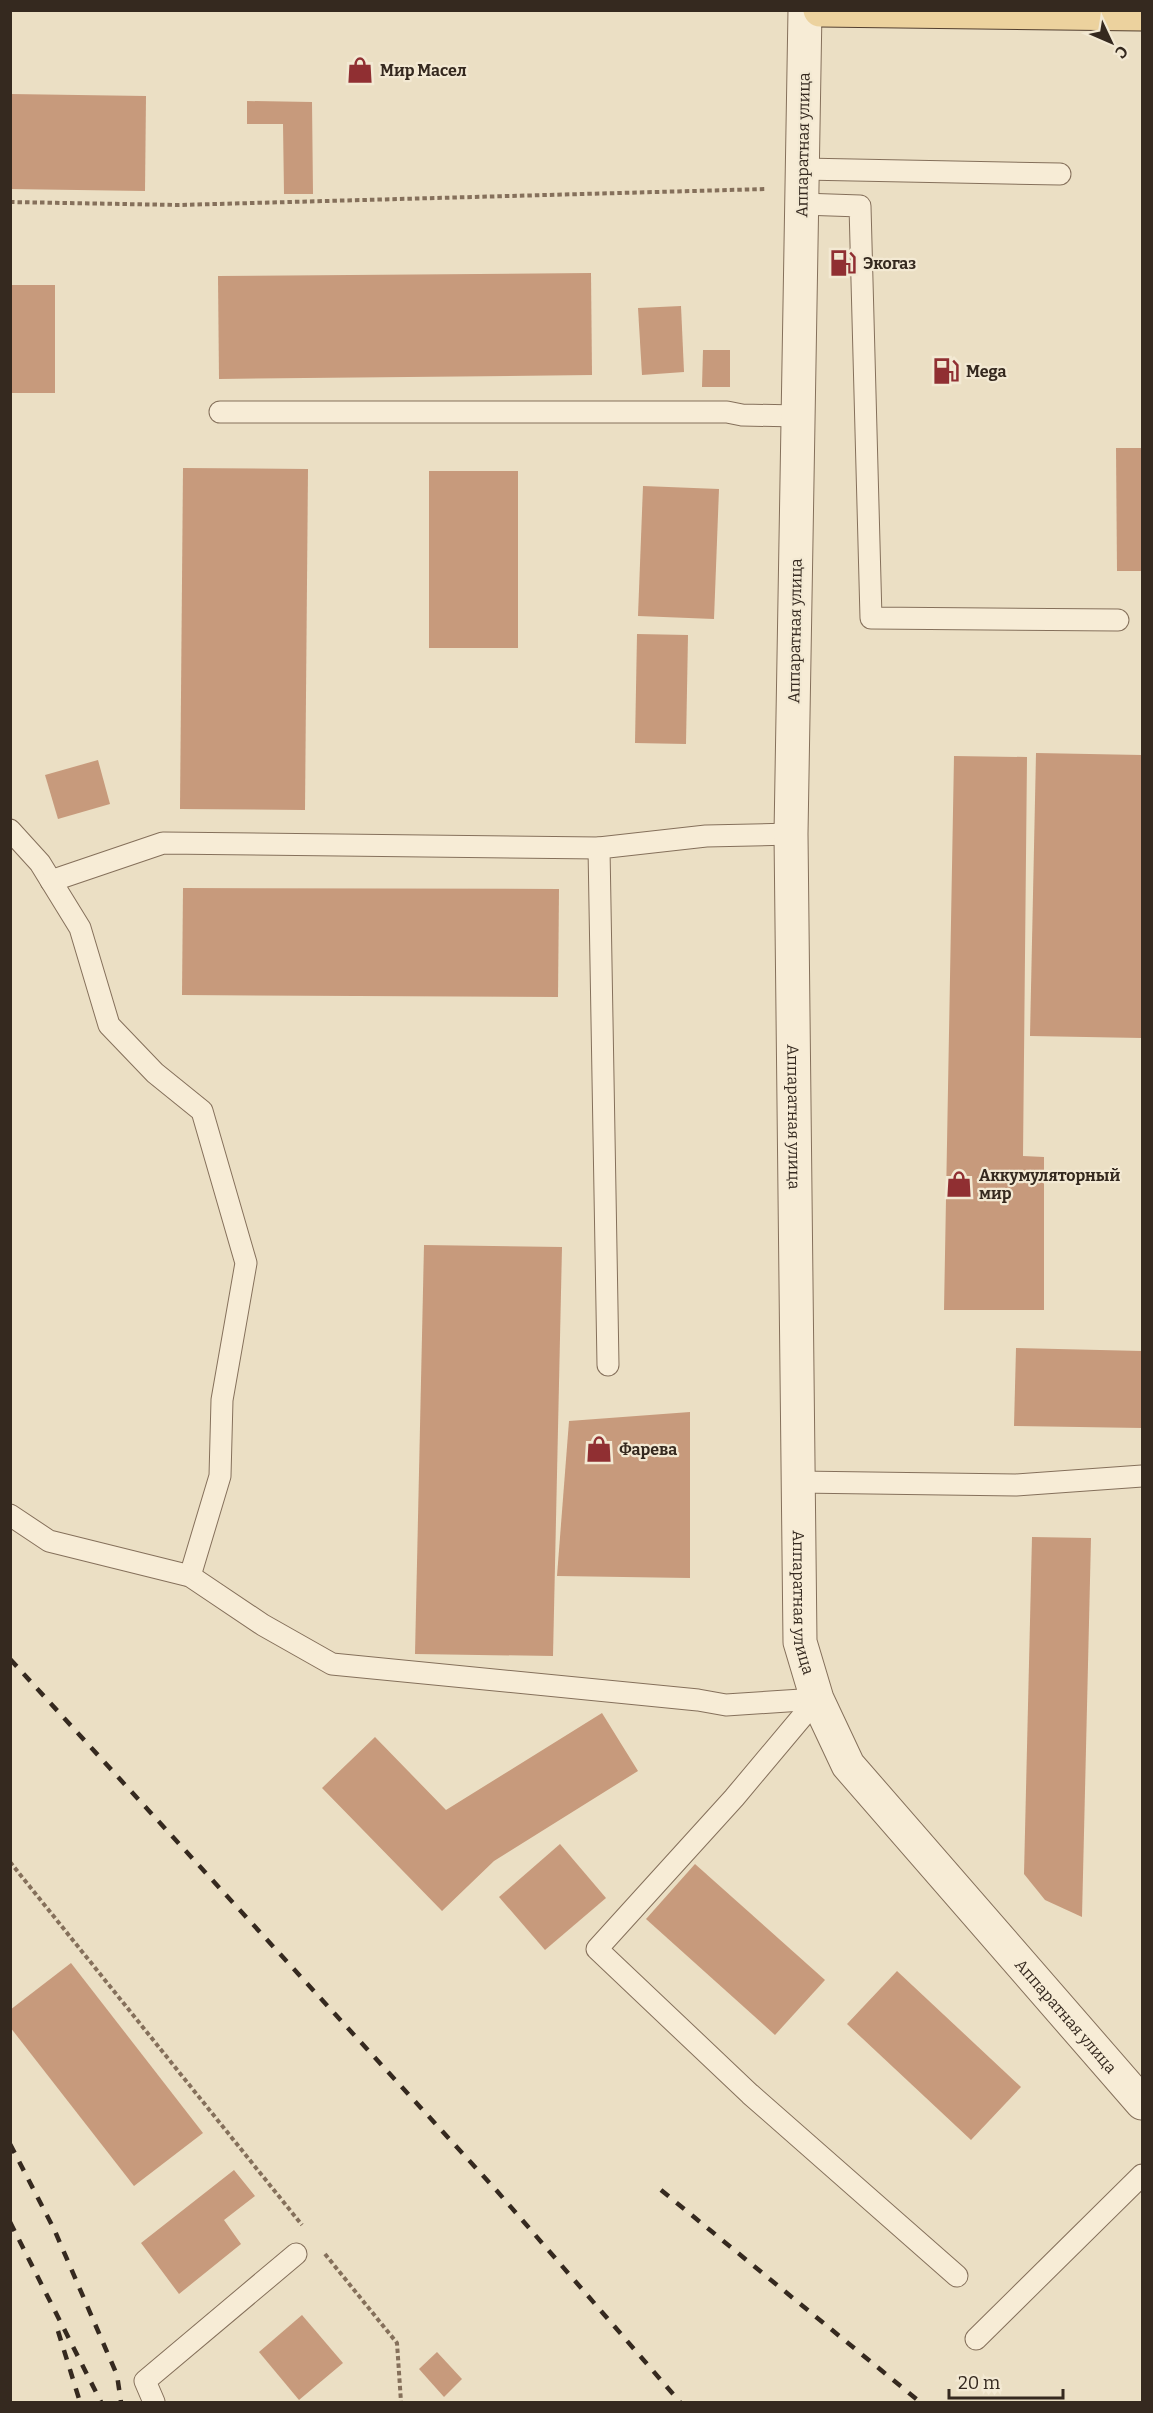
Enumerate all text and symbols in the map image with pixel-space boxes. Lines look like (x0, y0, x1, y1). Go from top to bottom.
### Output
north arrow (1081, 12, 1141, 72)
text: С (1111, 42, 1132, 62)
shop icon: Мир Масел (345, 55, 375, 85)
place label: Мир Масел (380, 61, 467, 80)
street label: Аппаратная улица (792, 72, 814, 218)
fuel station icon: Экогаз (828, 248, 858, 278)
place label: Экогаз (863, 254, 916, 273)
fuel station icon: Mega (931, 356, 961, 386)
place label: Mega (966, 362, 1007, 381)
street label: Аппаратная улица (784, 558, 806, 704)
street label: Аппаратная улица (784, 1044, 804, 1190)
place label: Аккумуляторный мир (979, 1166, 1120, 1203)
shop icon: Аккумуляторный мир (944, 1169, 974, 1199)
shop icon: Фарева (584, 1434, 614, 1464)
place label: Фарева (619, 1440, 677, 1459)
street label: Аппаратная улица (789, 1530, 819, 1677)
street label: Аппаратная улица (1011, 1955, 1121, 2077)
scale bar (949, 2362, 1063, 2400)
text: 20 m (958, 2372, 1000, 2394)

